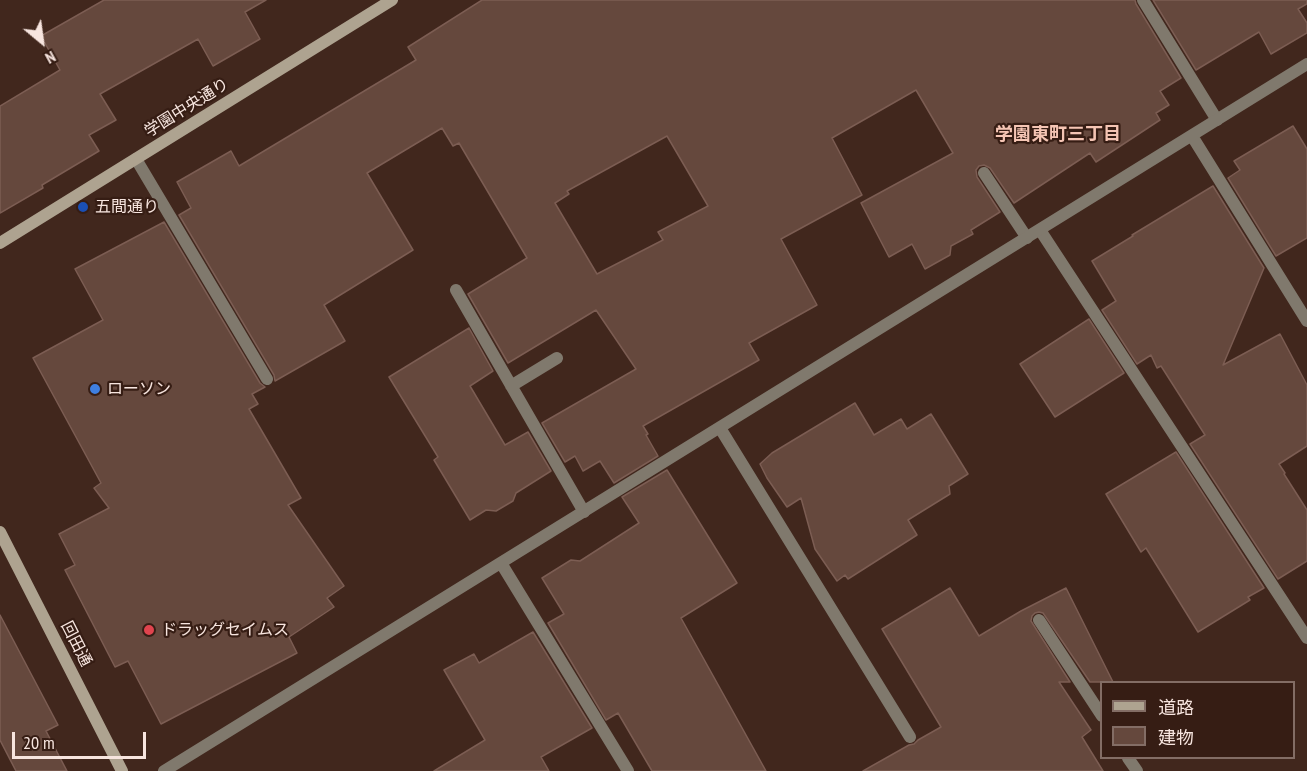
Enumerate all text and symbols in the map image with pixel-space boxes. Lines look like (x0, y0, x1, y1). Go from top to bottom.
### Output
north arrow (12, 12, 72, 72)
text: N (42, 47, 59, 69)
street label: 学園中央通り (141, 74, 233, 142)
district label: 学園東町三丁目 (995, 124, 1121, 146)
place label: 五間通り (95, 197, 159, 217)
marker: 五間通り (76, 200, 90, 214)
place label: ローソン (107, 379, 171, 399)
marker: ローソン (88, 382, 102, 396)
street label: 回田通 (57, 618, 95, 670)
place label: ドラッグセイムス (161, 620, 289, 640)
marker: ドラッグセイムス (142, 623, 156, 637)
legend (1100, 681, 1295, 759)
text: 道路 (1158, 696, 1194, 719)
scale bar (15, 720, 148, 758)
text: 建物 (1158, 726, 1194, 749)
text: 20 m (23, 731, 55, 754)

